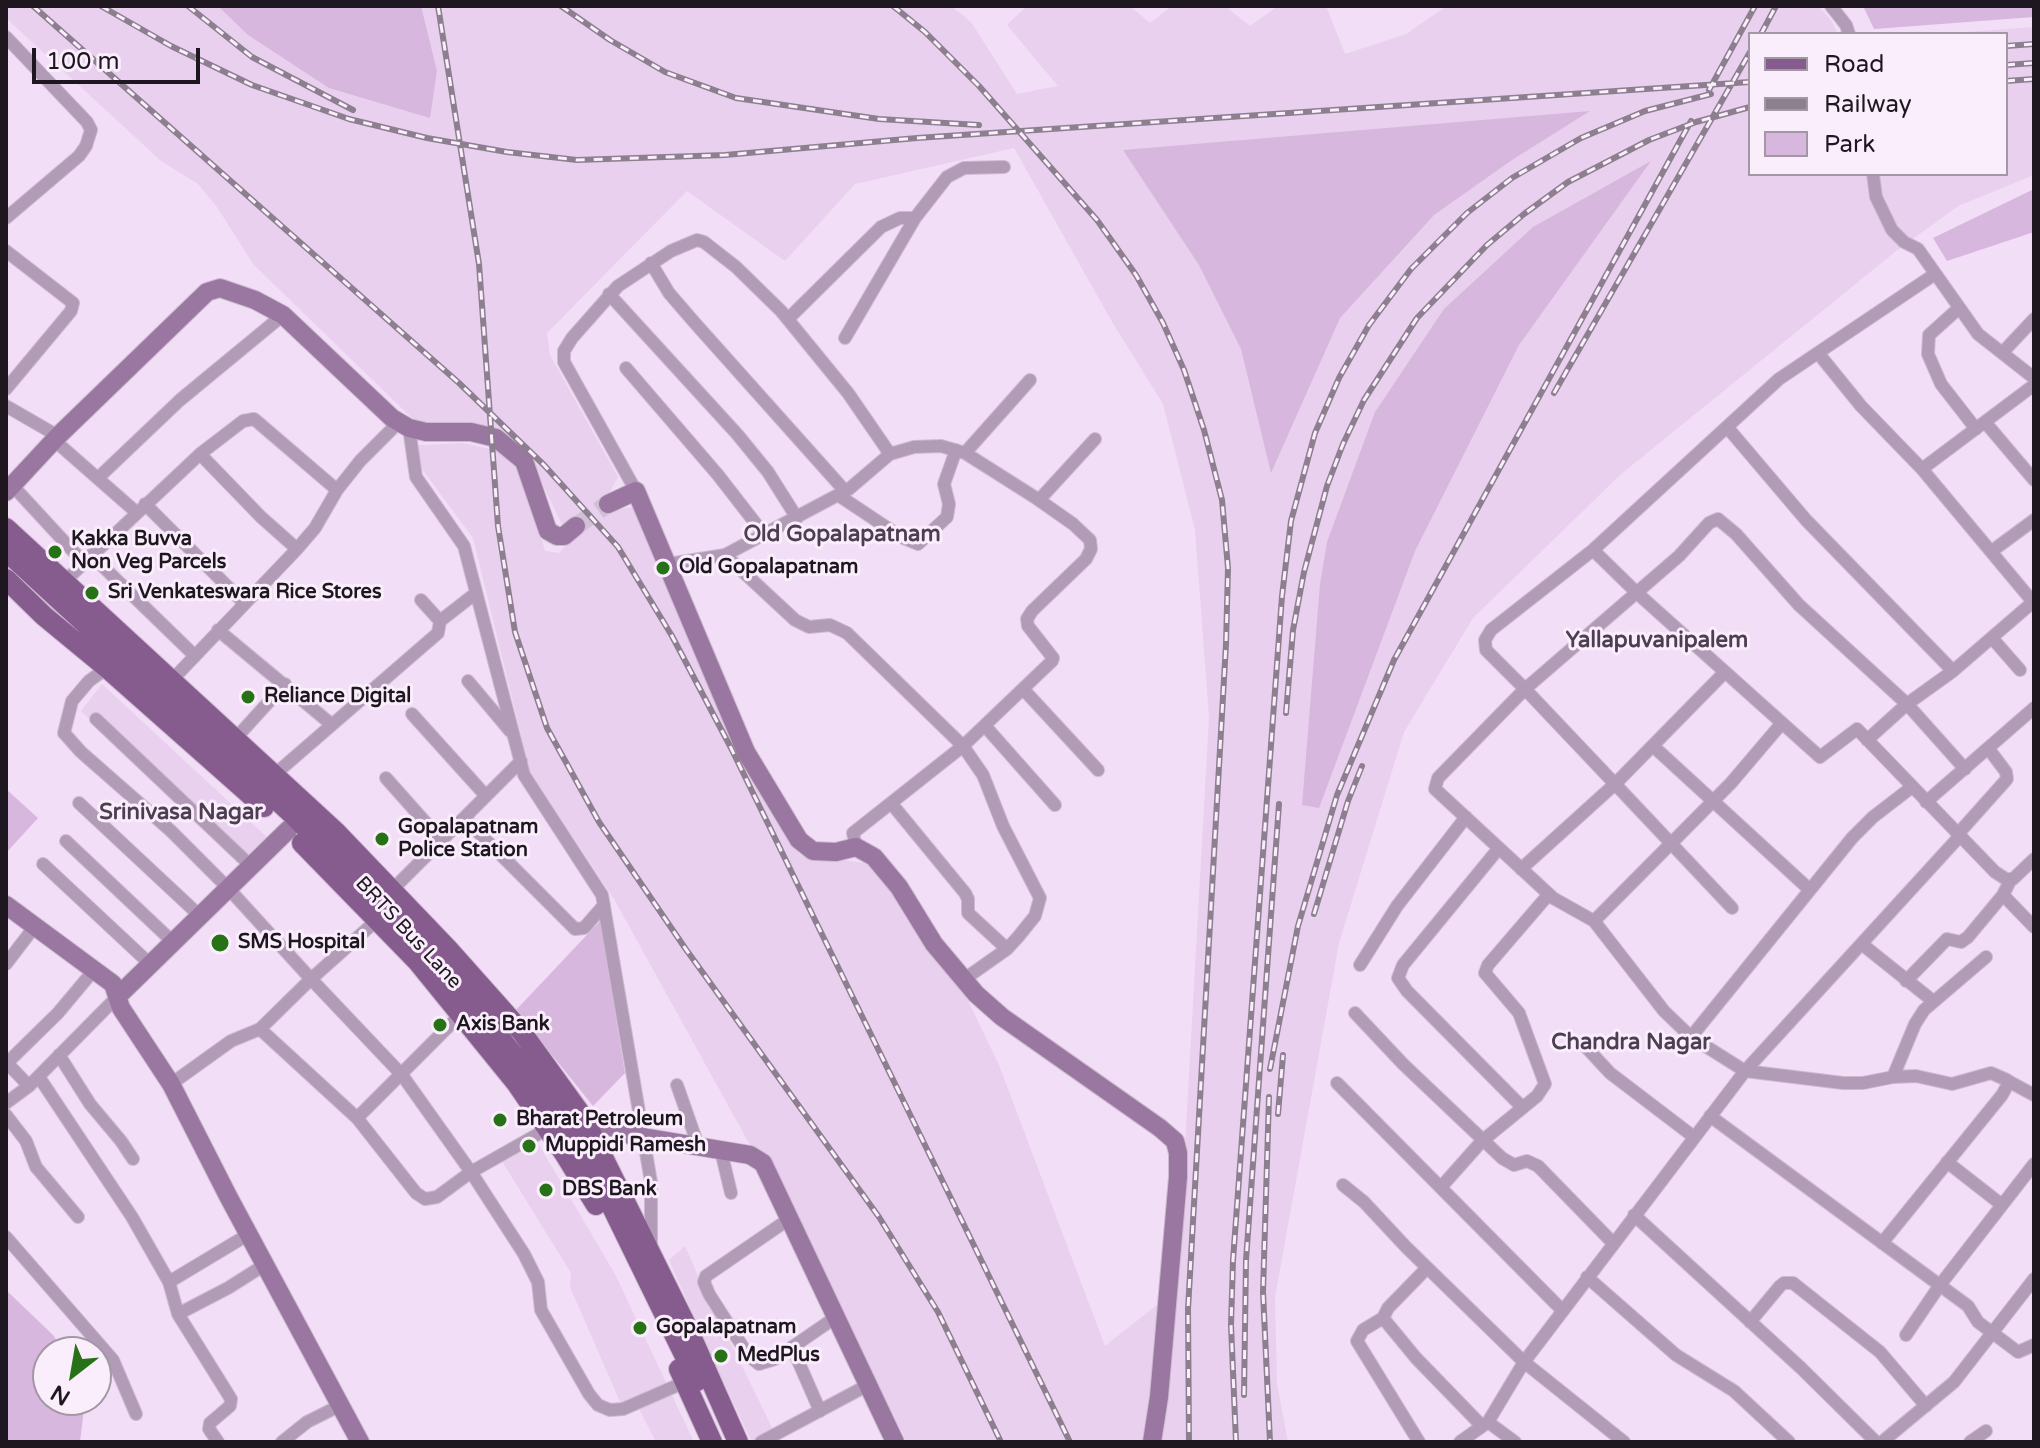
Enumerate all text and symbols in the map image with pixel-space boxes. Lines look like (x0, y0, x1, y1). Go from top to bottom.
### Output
scale bar (36, 32, 204, 82)
legend (1748, 32, 2008, 176)
text: 100 m (46, 47, 120, 76)
text: Road (1824, 50, 1884, 79)
text: Railway (1824, 90, 1912, 119)
text: Park (1824, 130, 1875, 159)
district label: Old Gopalapatnam (743, 522, 941, 548)
place label: Kakka Buvva Non Veg Parcels (71, 528, 226, 575)
marker: Kakka Buvva Non Veg Parcels (46, 543, 64, 561)
place label: Old Gopalapatnam (679, 556, 858, 580)
marker: Old Gopalapatnam (654, 559, 672, 577)
place label: Sri Venkateswara Rice Stores (108, 581, 382, 605)
marker: Sri Venkateswara Rice Stores (83, 584, 101, 602)
district label: Yallapuvanipalem (1566, 628, 1748, 654)
place label: Reliance Digital (264, 685, 411, 709)
marker: Reliance Digital (239, 688, 257, 706)
district label: Srinivasa Nagar (99, 800, 263, 826)
place label: Gopalapatnam Police Station (398, 816, 538, 863)
marker: Gopalapatnam Police Station (373, 830, 391, 848)
street label: BRTS Bus Lane (350, 872, 466, 994)
place label: SMS Hospital (238, 931, 365, 955)
marker: SMS Hospital (209, 932, 231, 954)
place label: Axis Bank (456, 1013, 550, 1037)
marker: Axis Bank (431, 1016, 449, 1034)
district label: Chandra Nagar (1551, 1030, 1711, 1056)
place label: Bharat Petroleum (516, 1108, 683, 1132)
marker: Bharat Petroleum (491, 1111, 509, 1129)
place label: Muppidi Ramesh (545, 1134, 706, 1158)
marker: Muppidi Ramesh (520, 1137, 538, 1155)
place label: DBS Bank (562, 1178, 657, 1202)
marker: DBS Bank (537, 1181, 555, 1199)
place label: Gopalapatnam (656, 1316, 796, 1340)
marker: Gopalapatnam (631, 1319, 649, 1337)
north arrow (32, 1336, 112, 1416)
place label: MedPlus (737, 1344, 820, 1368)
marker: MedPlus (712, 1347, 730, 1365)
text: N (46, 1379, 75, 1411)

